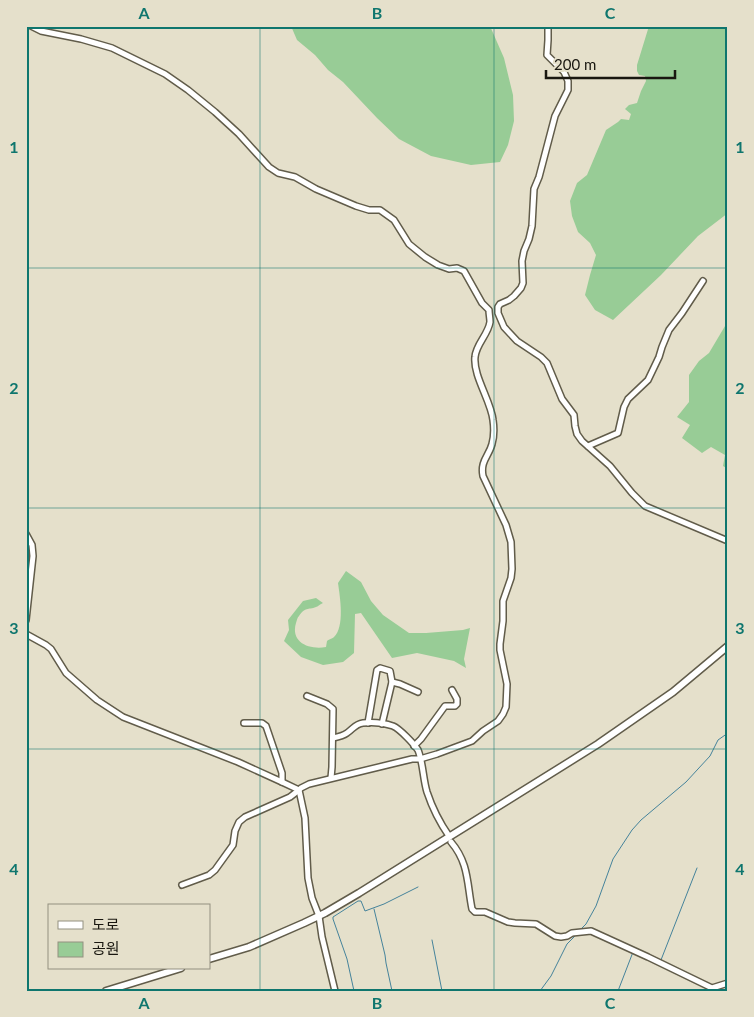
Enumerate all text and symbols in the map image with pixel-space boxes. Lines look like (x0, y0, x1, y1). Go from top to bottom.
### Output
text: A (137, 3, 150, 22)
text: B (372, 3, 382, 22)
text: C (605, 3, 616, 22)
scale bar (546, 48, 675, 80)
text: 200 m (554, 55, 596, 73)
text: 1 (9, 137, 19, 156)
text: 1 (735, 137, 745, 156)
text: 2 (9, 378, 19, 397)
text: 2 (735, 378, 745, 397)
text: 3 (9, 618, 19, 637)
text: 3 (735, 618, 745, 637)
text: 4 (9, 859, 19, 878)
text: 4 (735, 859, 745, 878)
legend (48, 904, 210, 970)
text: 도로 (92, 915, 120, 933)
text: 공원 (92, 939, 120, 957)
text: A (137, 993, 150, 1012)
text: B (372, 993, 382, 1012)
text: C (605, 993, 616, 1012)

